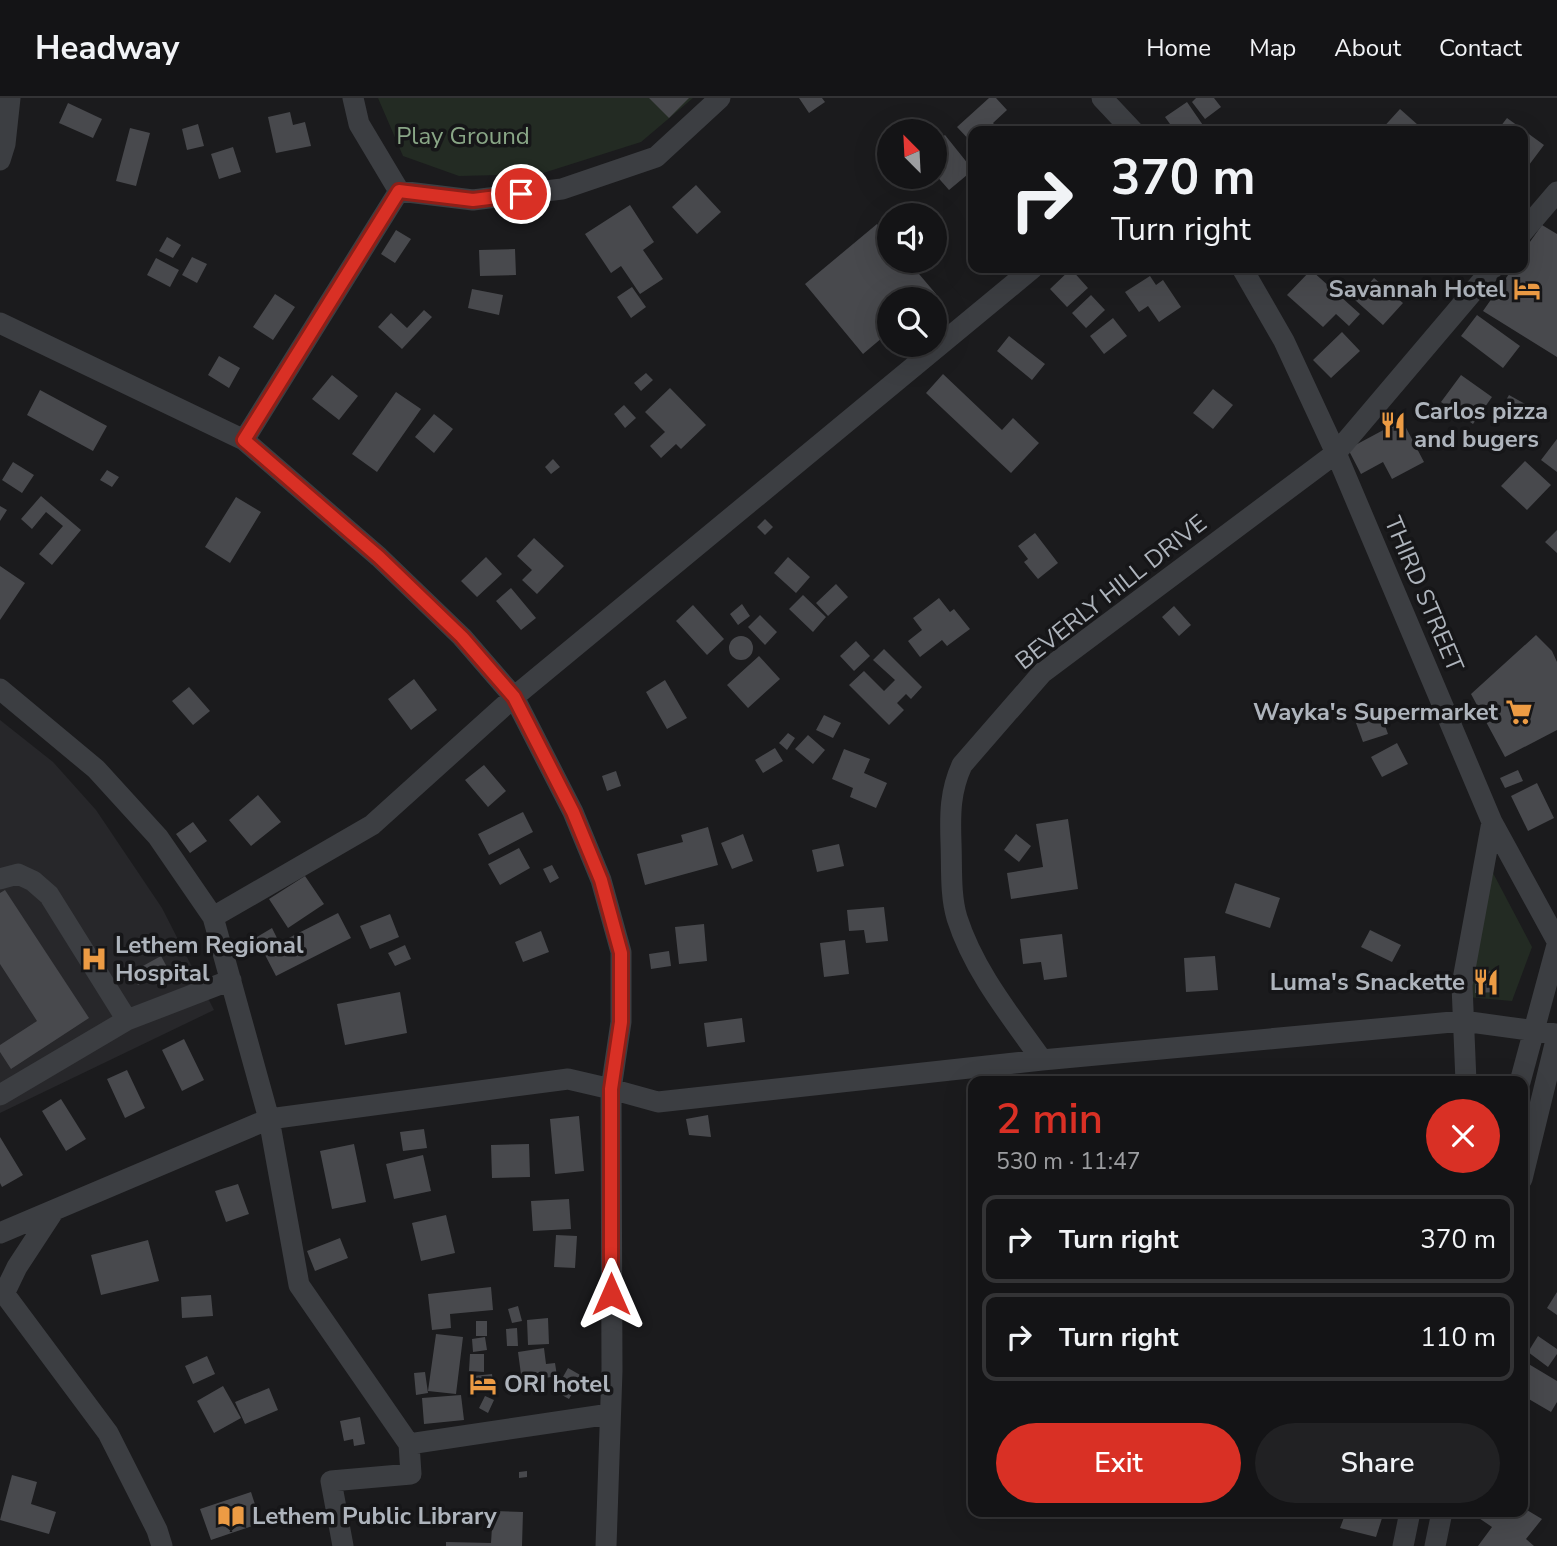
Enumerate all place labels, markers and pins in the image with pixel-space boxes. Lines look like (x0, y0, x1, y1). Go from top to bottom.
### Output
pin (491, 164, 551, 224)
place label: Savannah Hotel (1329, 273, 1506, 305)
hotel icon: Savannah Hotel (1512, 274, 1542, 304)
place label: Carlos pizza and bugers (1414, 395, 1548, 455)
restaurant icon: Carlos pizza and bugers (1378, 410, 1408, 440)
place label: Wayka's Supermarket (1253, 696, 1499, 728)
supermarket icon: Wayka's Supermarket (1504, 697, 1534, 727)
place label: Lethem Regional Hospital (115, 929, 304, 989)
hospital icon: Lethem Regional Hospital (79, 944, 109, 974)
place label: Luma's Snackette (1270, 966, 1465, 998)
restaurant icon: Luma's Snackette (1471, 967, 1501, 997)
place label: ORI hotel (504, 1368, 610, 1400)
hotel icon: ORI hotel (468, 1369, 498, 1399)
place label: Lethem Public Library (252, 1500, 497, 1532)
library icon: Lethem Public Library (216, 1501, 246, 1531)

